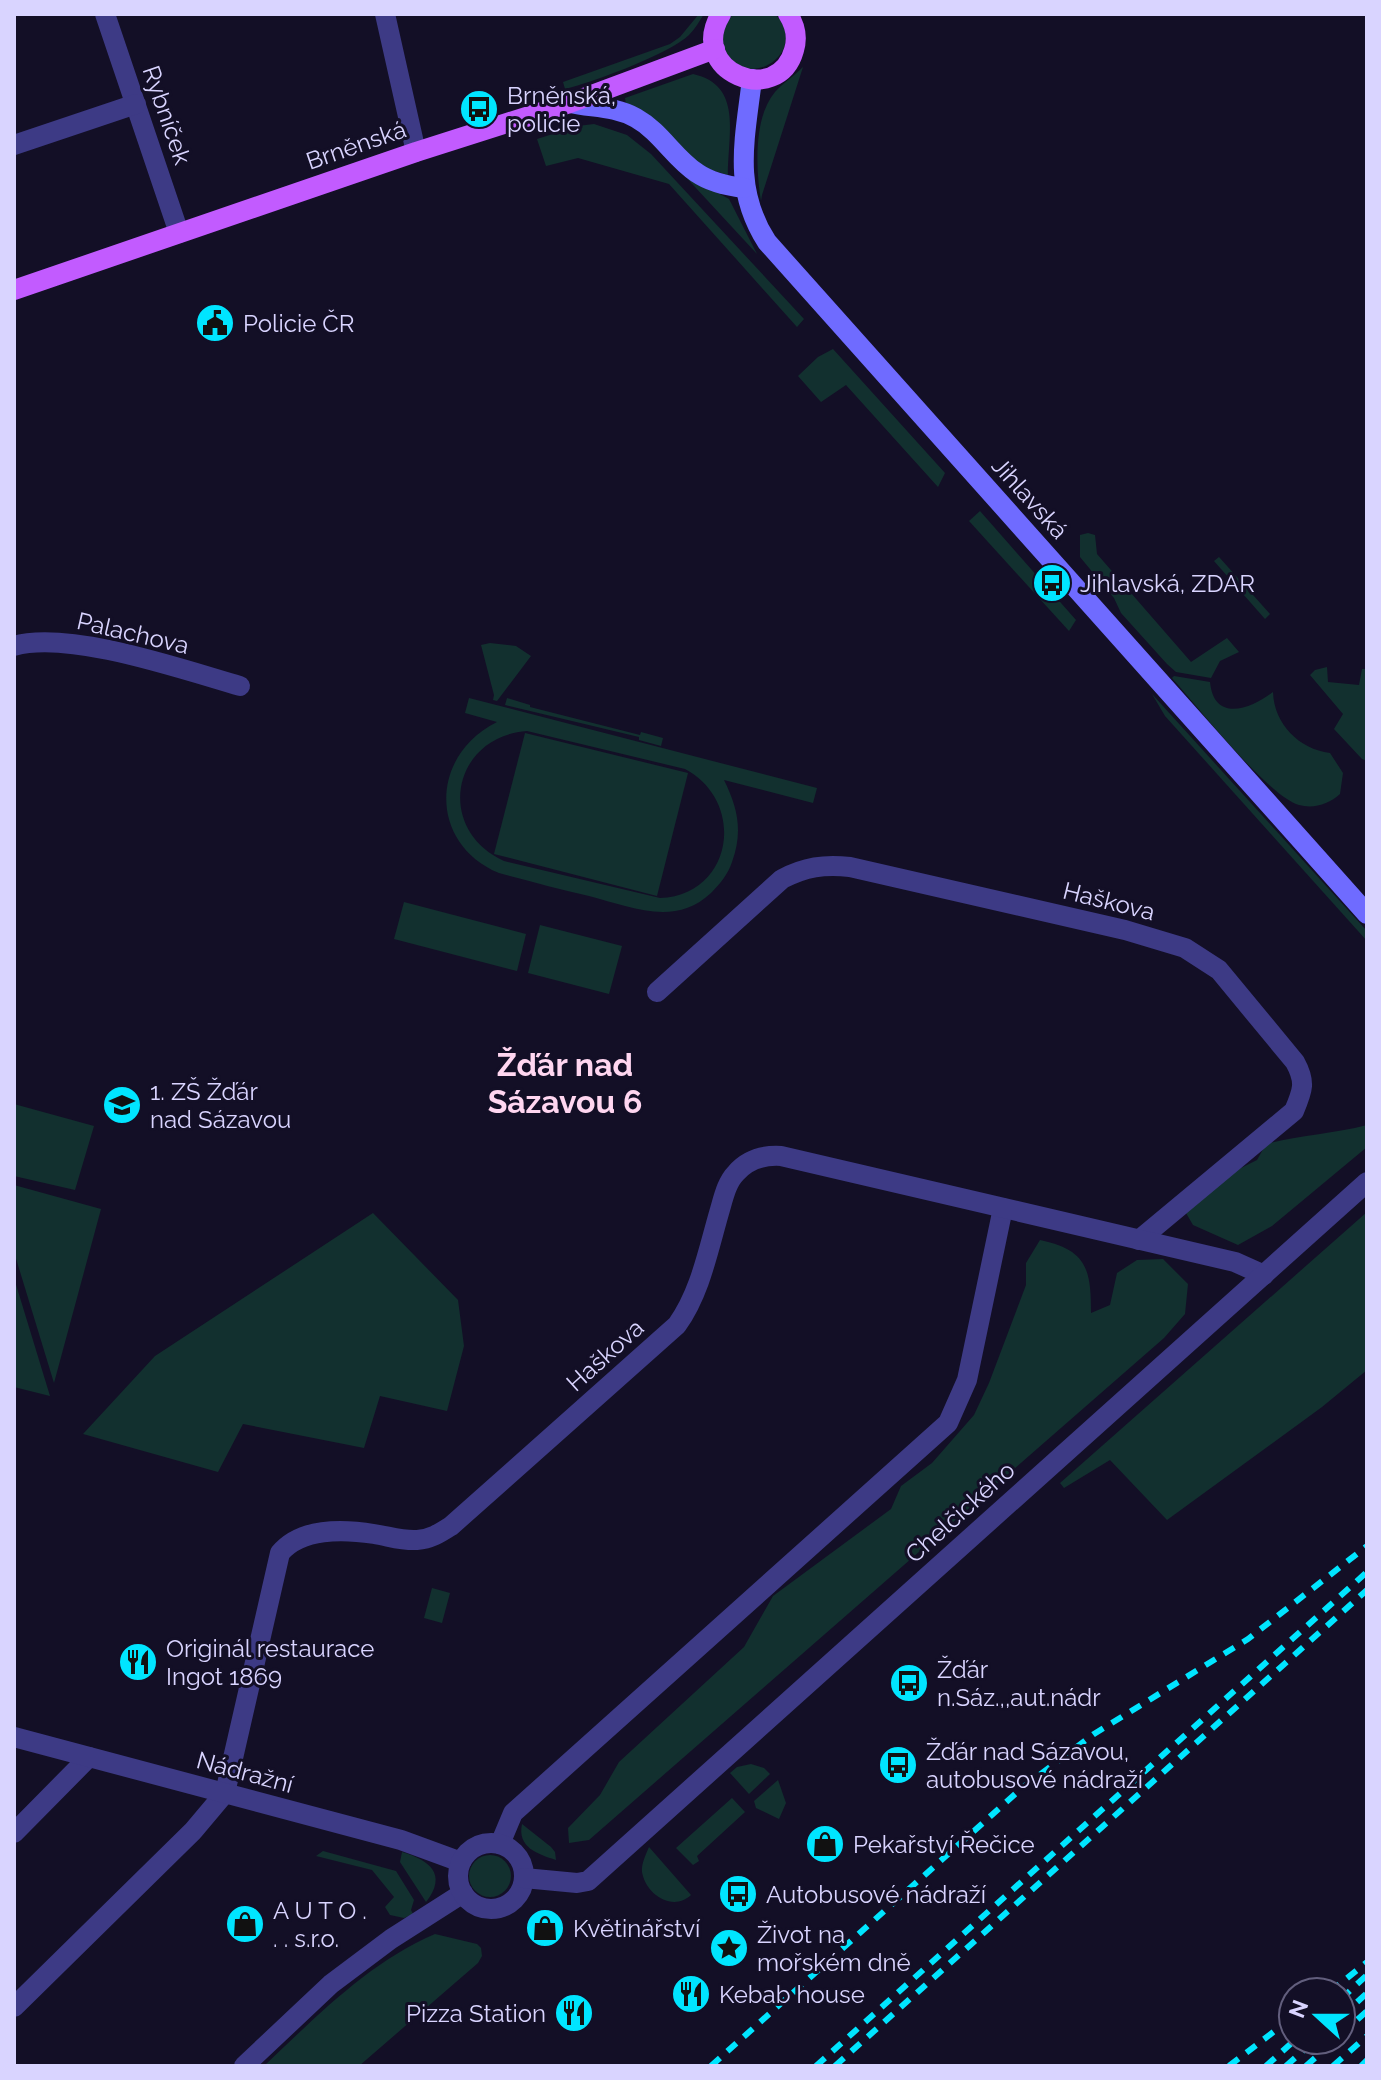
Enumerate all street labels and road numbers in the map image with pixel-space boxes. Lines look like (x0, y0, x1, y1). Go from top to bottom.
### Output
street label: Rybníček (137, 62, 197, 168)
street label: Brněnská (302, 114, 410, 176)
street label: Jihlavská (986, 451, 1074, 545)
street label: Palachova (74, 606, 192, 660)
street label: Haškova (1060, 876, 1158, 926)
street label: Haškova (560, 1313, 650, 1397)
street label: Chelčického (899, 1455, 1021, 1569)
street label: Nádražní (193, 1745, 297, 1799)

